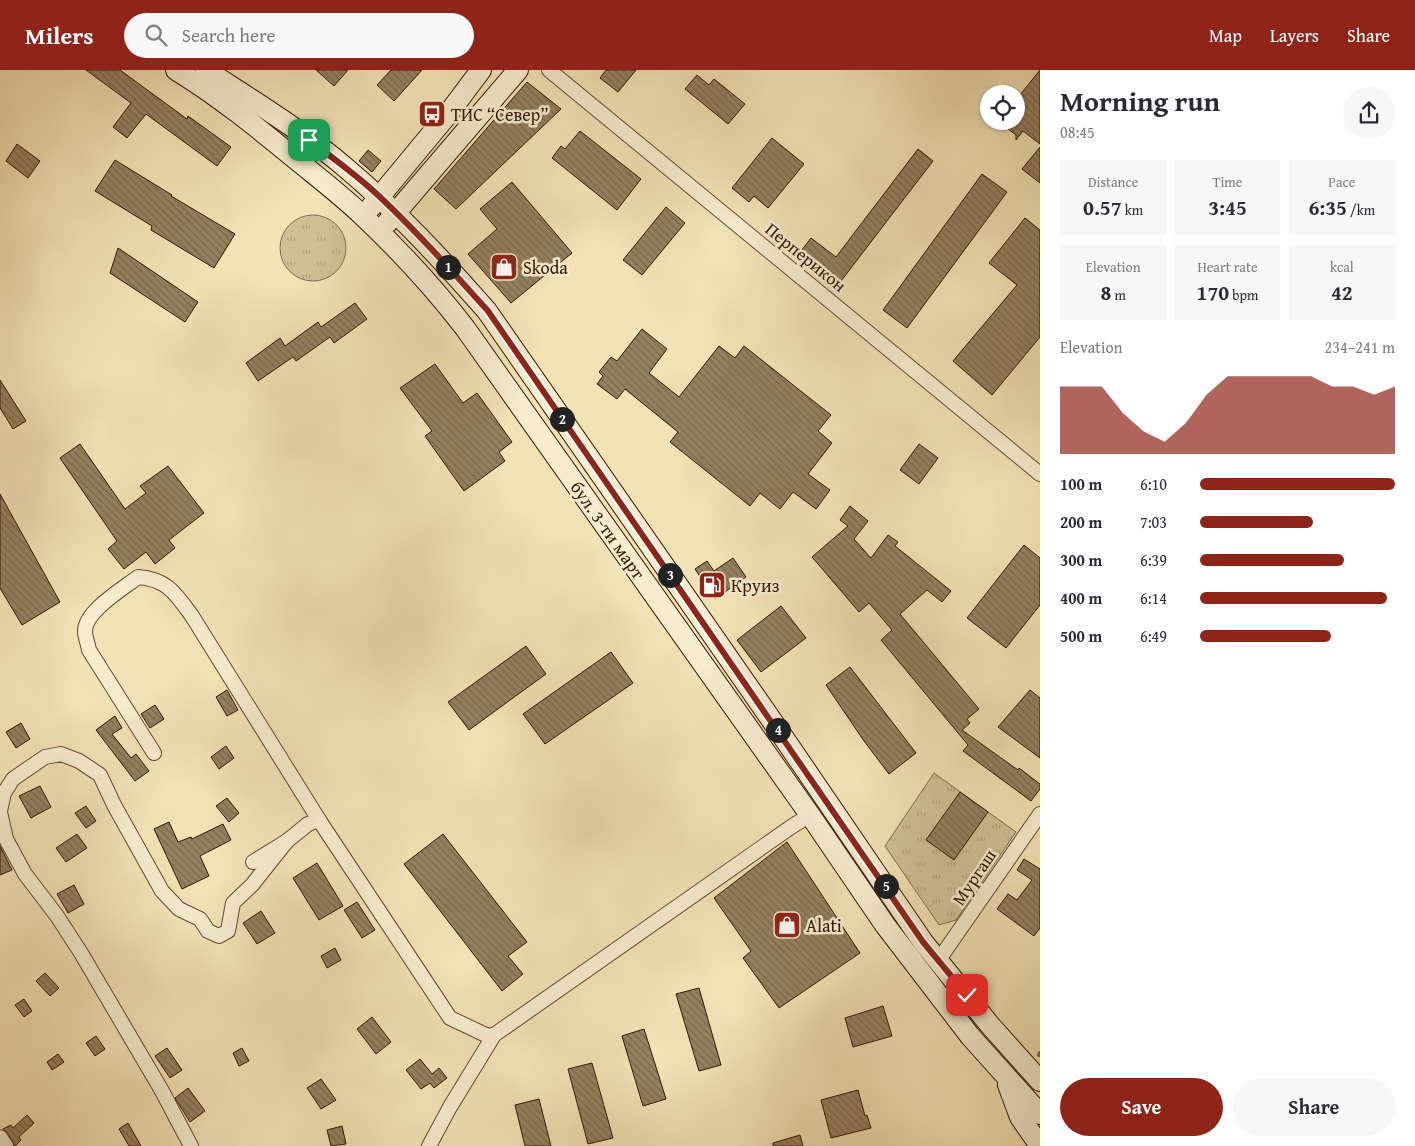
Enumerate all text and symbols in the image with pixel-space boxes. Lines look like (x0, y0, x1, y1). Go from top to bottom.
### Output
search box (124, 13, 474, 58)
text: Milers (25, 18, 94, 53)
icon: search (142, 21, 170, 49)
text: Search here (182, 21, 275, 49)
text: Map (1209, 22, 1242, 49)
text: Layers (1270, 22, 1319, 49)
text: Share (1347, 22, 1390, 49)
text: Morning run (1060, 80, 1220, 121)
map controls (980, 85, 1025, 130)
button: locate (980, 85, 1025, 130)
button: share (1343, 87, 1395, 139)
bus stop icon: ТИС “Север” (417, 99, 447, 129)
place label: ТИС “Север” (451, 101, 549, 128)
pin (288, 119, 330, 161)
text: 08:45 (1060, 120, 1095, 144)
icon: arrive (295, 126, 323, 154)
text: Distance (1088, 172, 1138, 192)
text: Time (1213, 172, 1242, 192)
text: Pace (1328, 172, 1355, 192)
text: 0.57 (1083, 192, 1122, 223)
text: 3:45 (1208, 192, 1247, 223)
text: 6:35 (1308, 192, 1347, 223)
text: km (1122, 200, 1143, 220)
text: /km (1347, 200, 1375, 220)
street label: Перперикон (759, 216, 853, 298)
shop icon: Skoda (489, 252, 519, 282)
pin: 1 (436, 254, 460, 280)
place label: Skoda (523, 254, 568, 281)
text: 1 (445, 257, 452, 277)
text: Elevation (1086, 257, 1141, 277)
text: Heart rate (1197, 257, 1258, 277)
text: kcal (1330, 257, 1354, 277)
text: 8 (1100, 277, 1111, 308)
text: 170 (1197, 277, 1229, 308)
text: 42 (1331, 277, 1353, 308)
text: m (1111, 285, 1126, 305)
text: bpm (1229, 285, 1258, 305)
text: Elevation (1060, 335, 1123, 359)
text: 234–241 m (1325, 335, 1395, 359)
pin: 2 (550, 406, 574, 432)
text: 2 (559, 409, 566, 429)
text: 100 m (1060, 472, 1102, 496)
text: 6:10 (1140, 472, 1167, 496)
street label: бул. 3-ти март (564, 475, 652, 585)
text: 200 m (1060, 510, 1102, 534)
text: 7:03 (1140, 510, 1167, 534)
text: 300 m (1060, 548, 1102, 572)
text: 6:39 (1140, 548, 1167, 572)
pin: 3 (658, 562, 682, 588)
text: 3 (667, 565, 674, 585)
fuel station icon: Круиз (697, 570, 727, 600)
place label: Круиз (731, 572, 780, 599)
text: 400 m (1060, 586, 1102, 610)
text: 6:14 (1140, 586, 1167, 610)
text: 500 m (1060, 624, 1102, 648)
text: 6:49 (1140, 624, 1167, 648)
pin: 4 (766, 718, 790, 742)
text: 4 (775, 720, 782, 740)
street label: Мургаш (945, 843, 1003, 911)
pin: 5 (874, 874, 898, 898)
text: 5 (883, 876, 890, 896)
shop icon: Alati (772, 910, 802, 940)
place label: Alati (806, 912, 842, 939)
pin (946, 974, 988, 1016)
icon: check (953, 981, 981, 1009)
button: Save (1060, 1078, 1223, 1136)
button: Share (1233, 1078, 1395, 1136)

